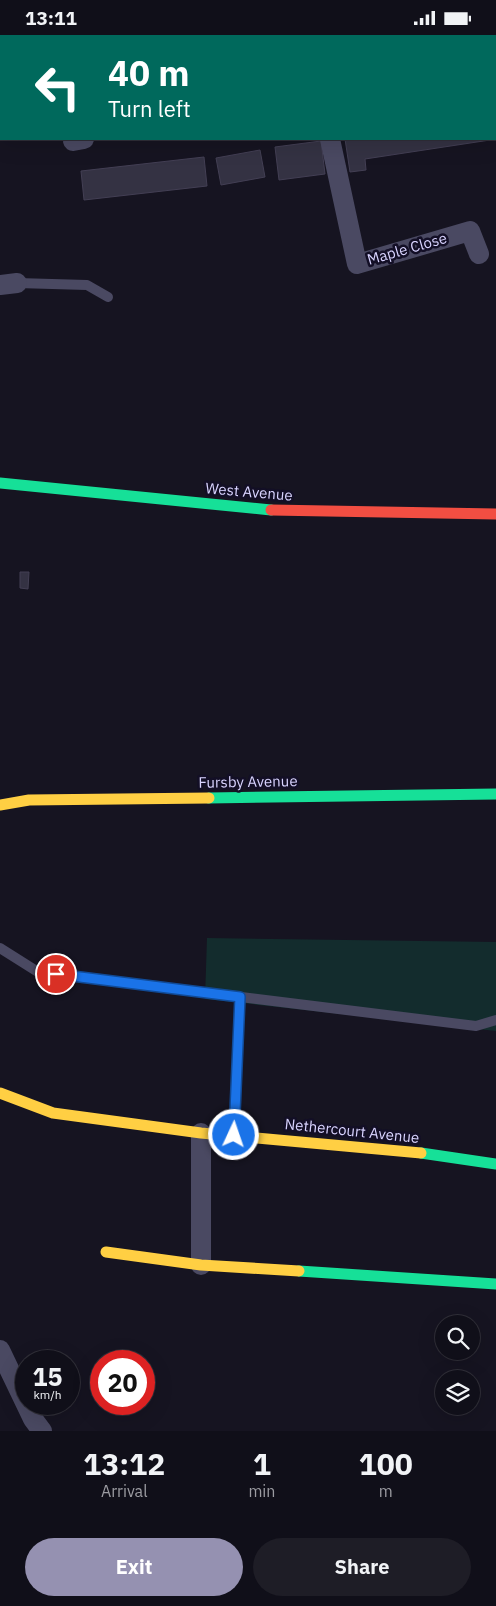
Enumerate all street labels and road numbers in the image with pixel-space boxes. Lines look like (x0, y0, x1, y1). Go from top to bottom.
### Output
street label: Maple Close (365, 228, 449, 269)
street label: West Avenue (205, 478, 293, 505)
street label: Fursby Avenue (198, 771, 298, 792)
street label: Nethercourt Avenue (284, 1114, 420, 1147)

